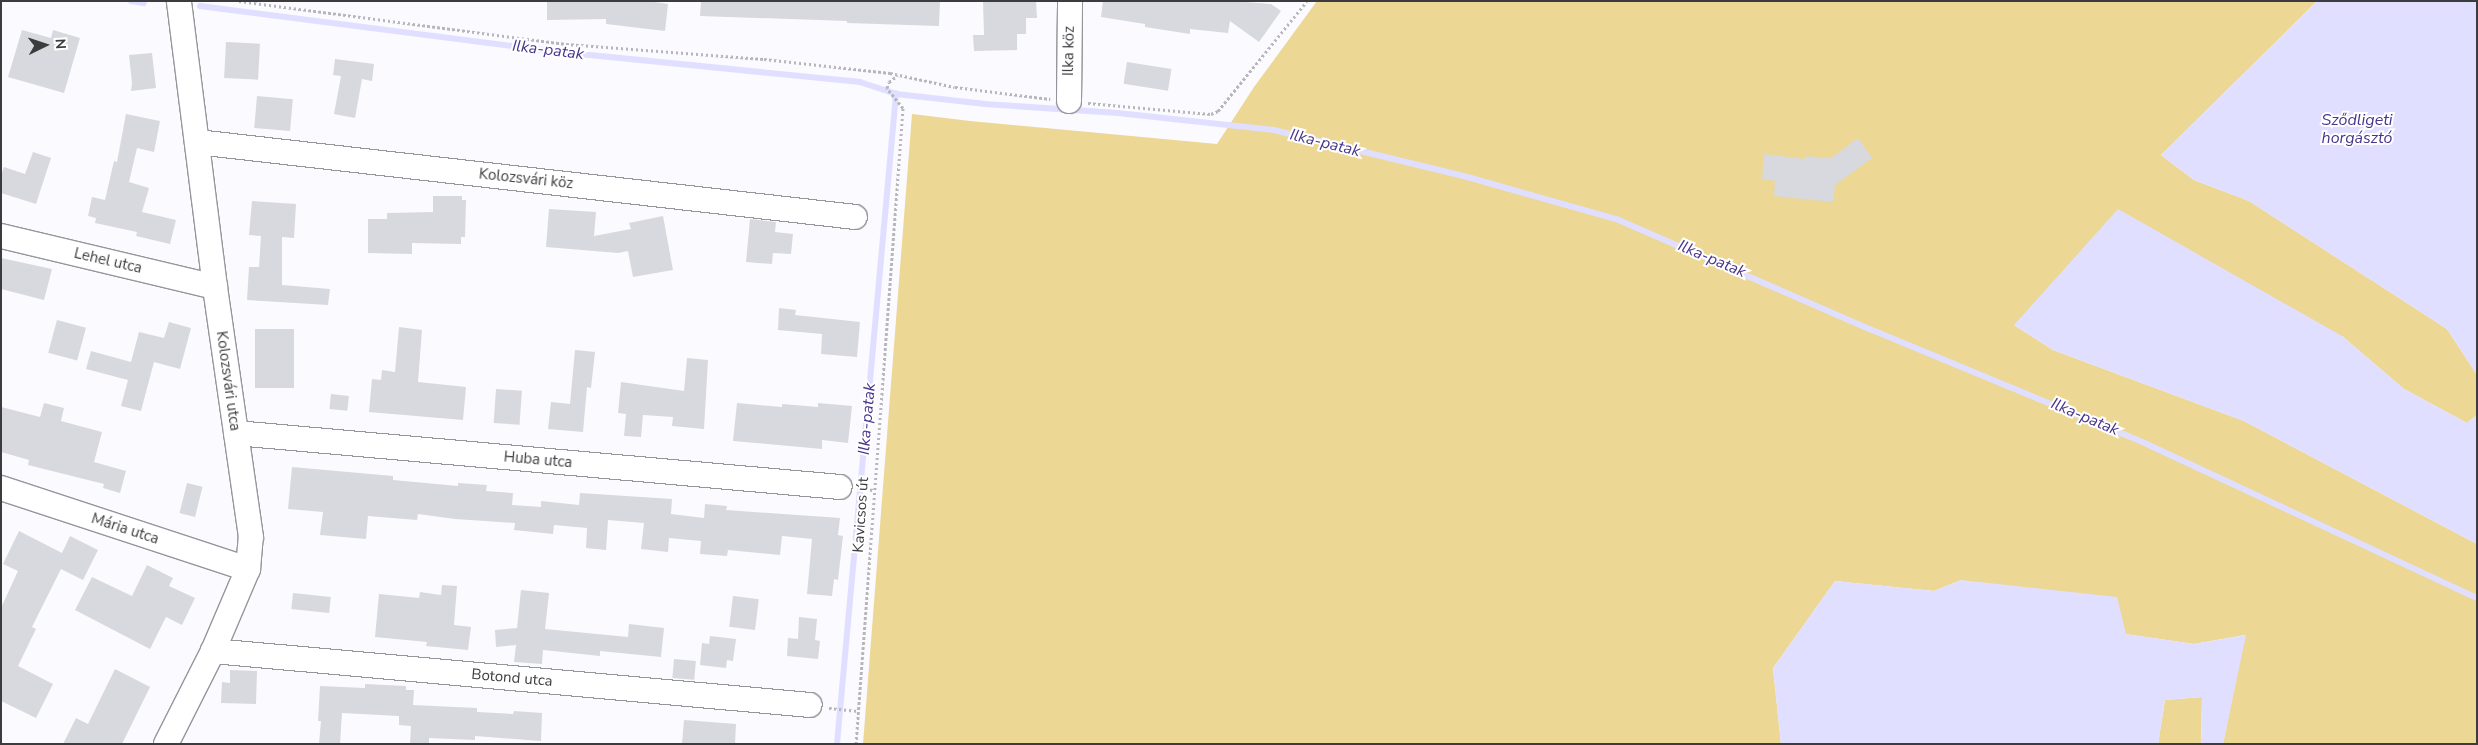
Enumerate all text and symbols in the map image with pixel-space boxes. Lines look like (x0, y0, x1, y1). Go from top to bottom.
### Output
north arrow (20, 20, 70, 70)
street label: Ilka köz (1060, 26, 1078, 76)
water label: Ilka-patak (511, 36, 585, 64)
text: N (51, 38, 70, 50)
water label: Sződligeti horgásztó (2322, 110, 2392, 148)
water label: Ilka-patak (1288, 125, 1362, 161)
street label: Kolozsvári köz (478, 165, 574, 193)
water label: Ilka-patak (1675, 236, 1749, 282)
street label: Lehel utca (72, 244, 144, 278)
street label: Kolozsvári utca (212, 330, 244, 432)
water label: Ilka-patak (854, 382, 880, 456)
water label: Ilka-patak (2048, 394, 2122, 440)
street label: Huba utca (503, 448, 573, 472)
street label: Kavicsos út (849, 477, 873, 553)
street label: Mária utca (89, 510, 161, 548)
street label: Botond utca (471, 665, 553, 691)

